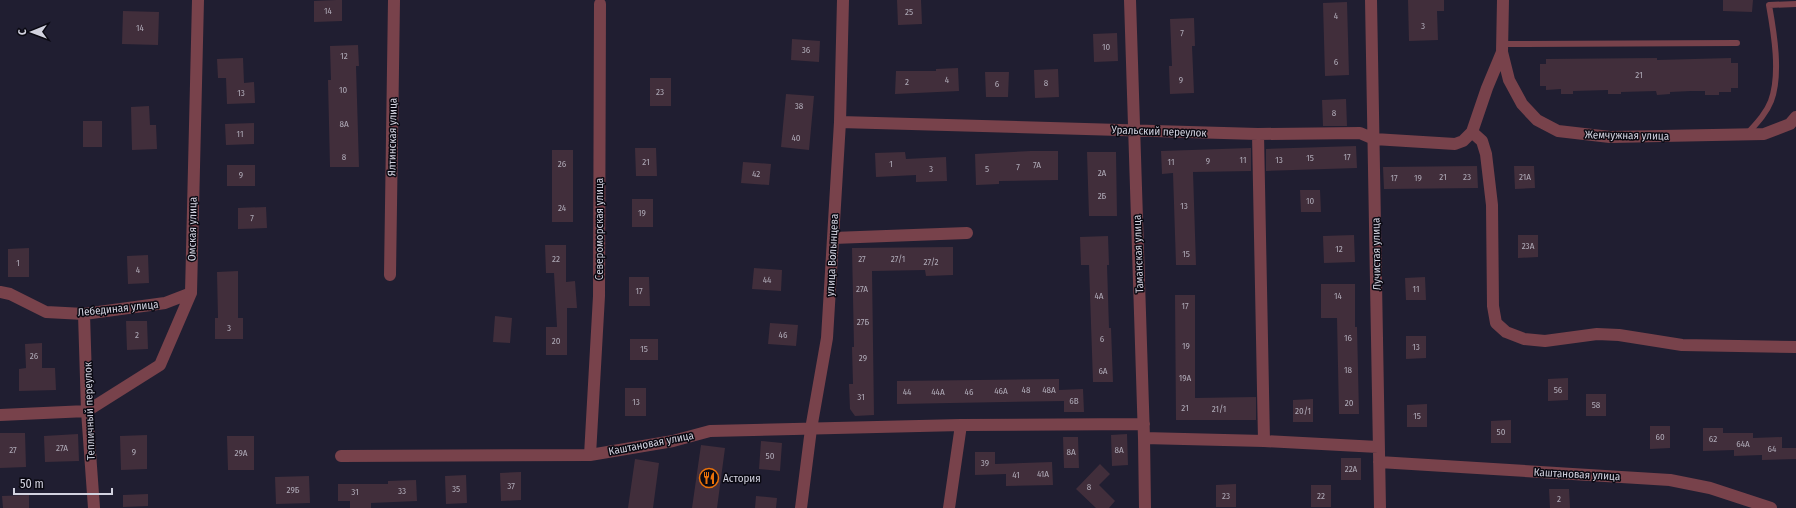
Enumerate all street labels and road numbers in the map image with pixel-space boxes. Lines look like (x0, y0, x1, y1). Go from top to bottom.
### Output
street label: Ялтинская улица (385, 98, 400, 176)
street label: Уральский переулок (1110, 123, 1208, 140)
street label: Жемчужная улица (1585, 128, 1669, 143)
street label: Североморская улица (593, 178, 606, 280)
street label: Омская улица (185, 197, 200, 261)
street label: улица Волынцева (824, 213, 841, 297)
street label: Таманская улица (1131, 214, 1146, 293)
street label: Лучистая улица (1369, 218, 1384, 290)
street label: Лебединая улица (77, 298, 159, 319)
street label: Тепличный переулок (81, 361, 98, 460)
street label: Каштановая улица (607, 429, 695, 458)
street label: Каштановая улица (1533, 466, 1621, 483)

